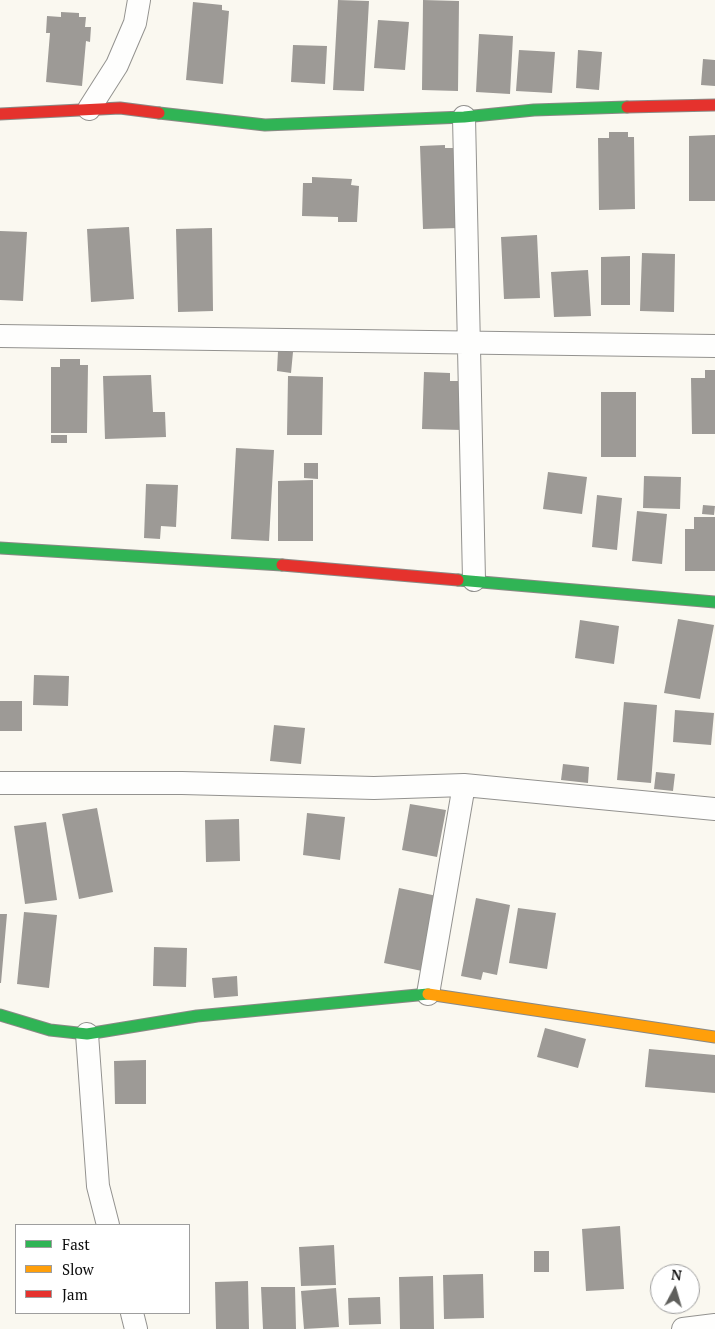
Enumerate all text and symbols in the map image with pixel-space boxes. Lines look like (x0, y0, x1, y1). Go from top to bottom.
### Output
legend (15, 1224, 190, 1314)
text: Fast (62, 1234, 90, 1254)
text: Slow (62, 1259, 94, 1279)
north arrow (650, 1264, 700, 1314)
text: N (670, 1265, 683, 1285)
text: Jam (62, 1284, 88, 1304)

